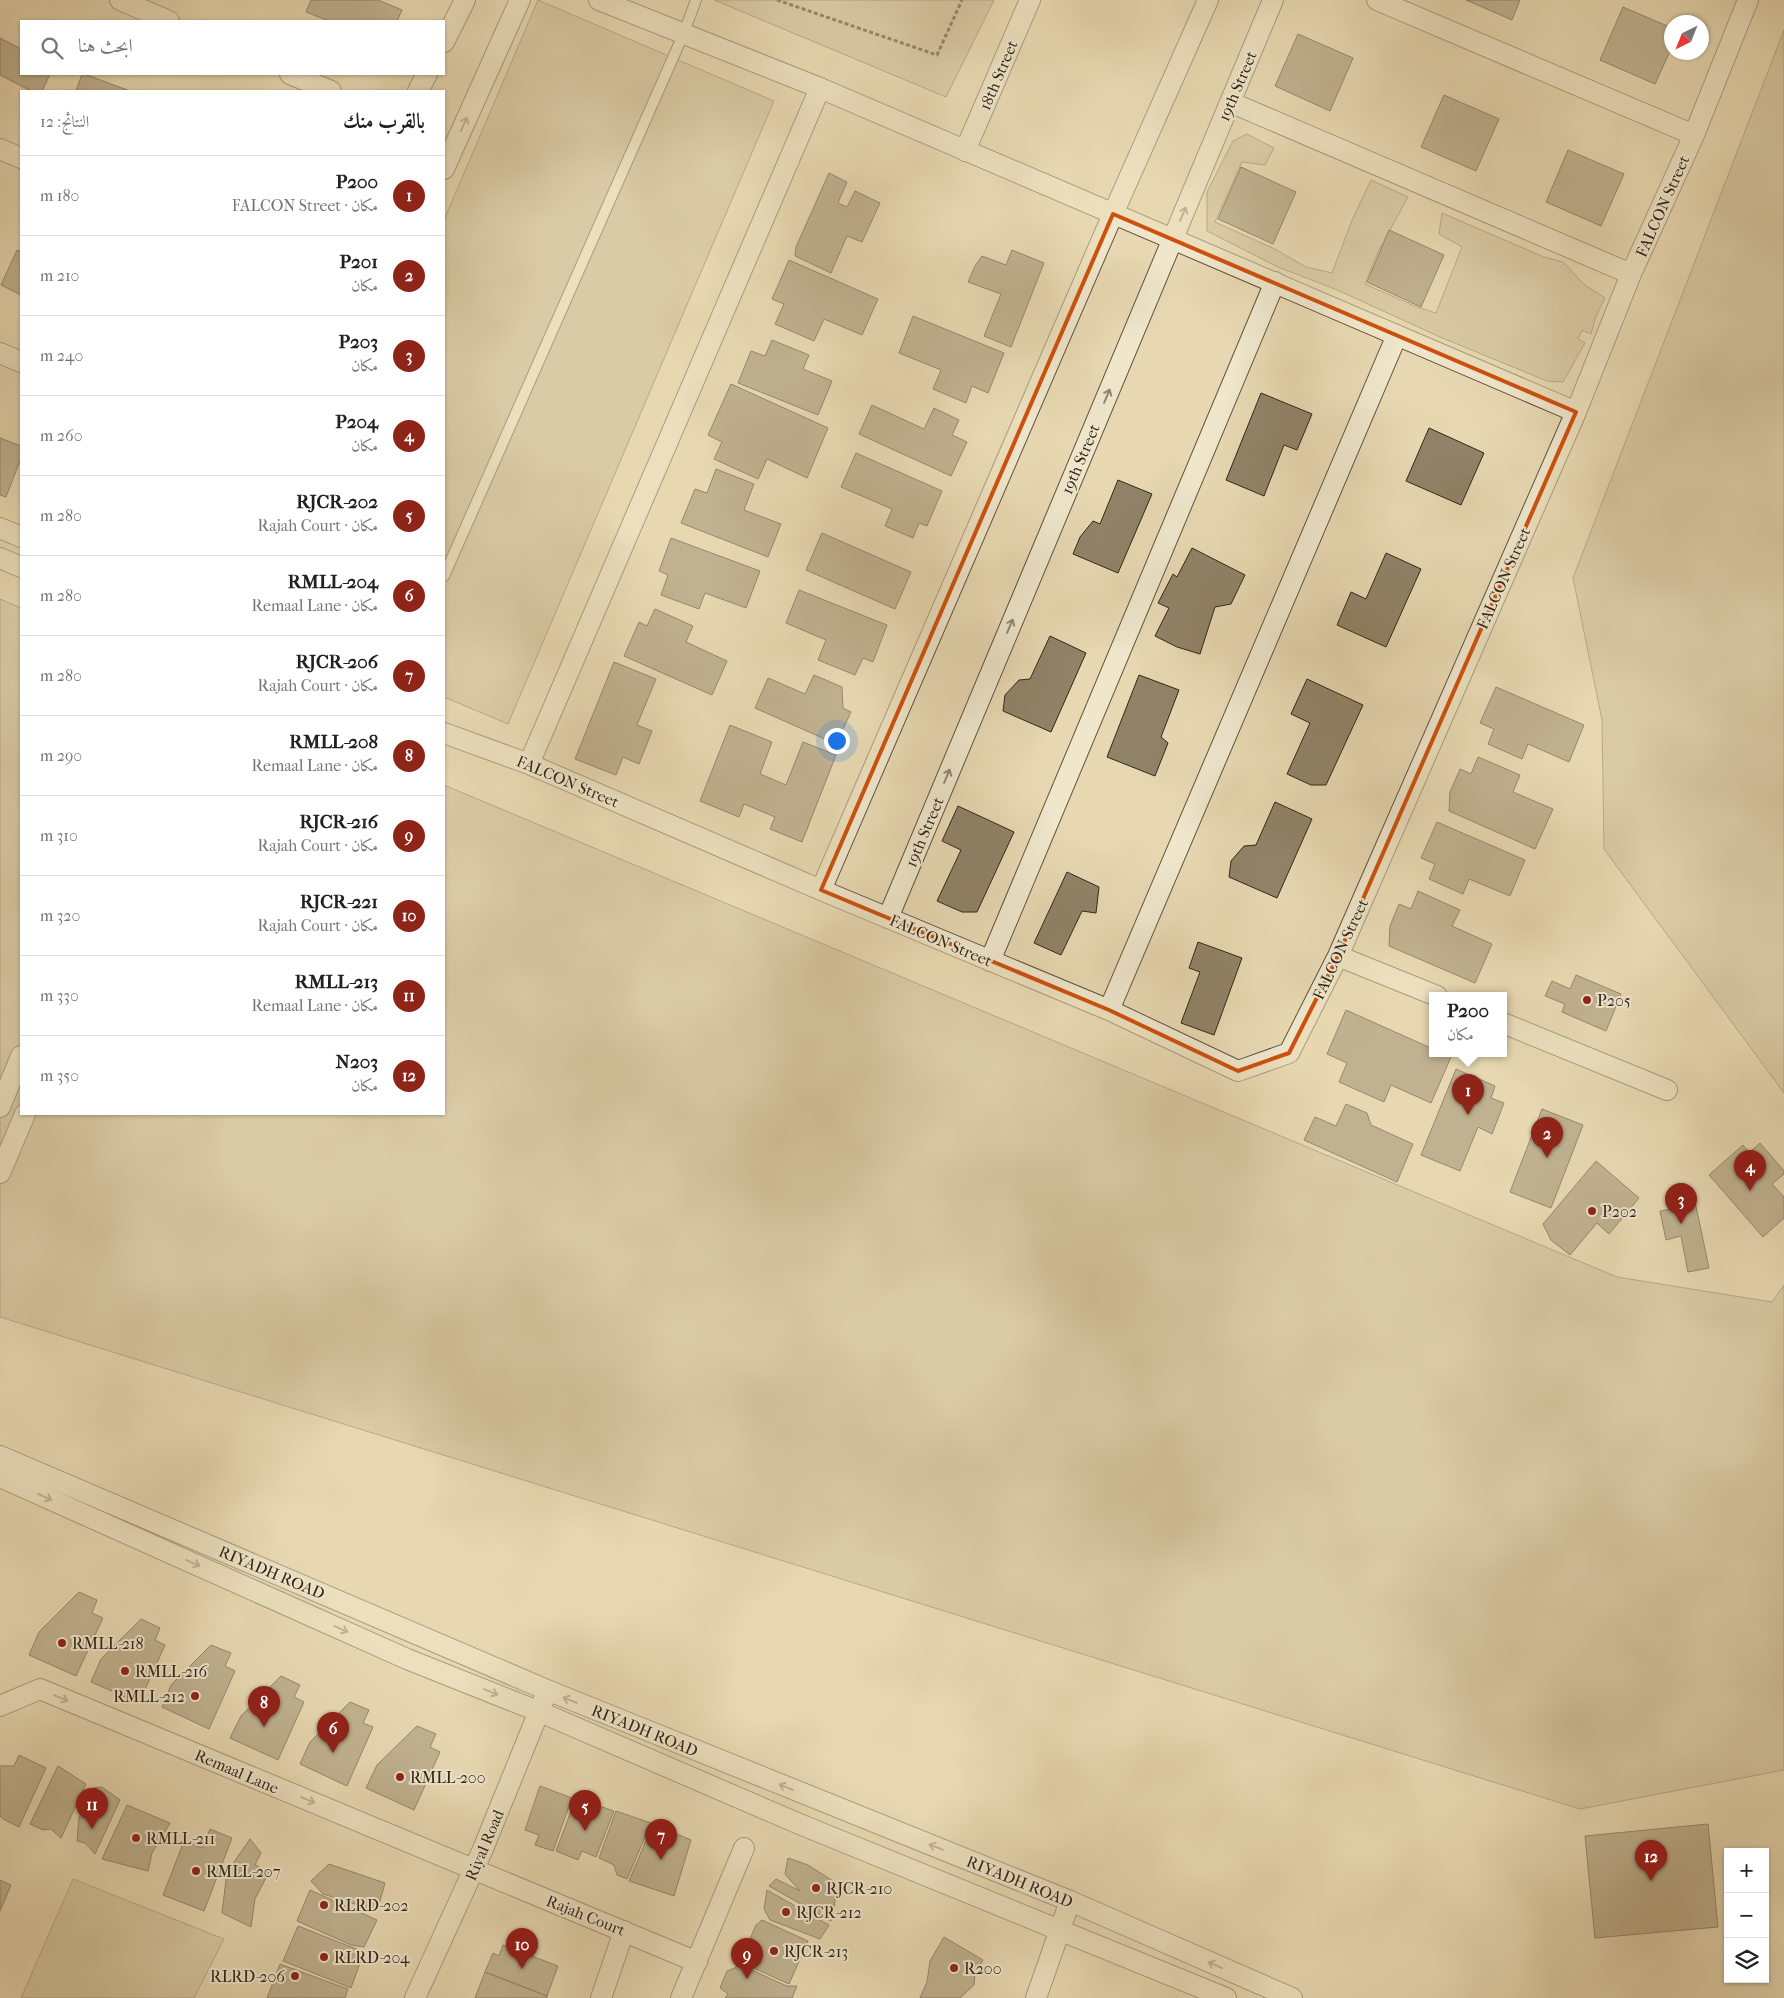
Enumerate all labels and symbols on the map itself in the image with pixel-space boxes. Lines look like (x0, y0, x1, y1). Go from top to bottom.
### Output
north arrow (1664, 15, 1709, 60)
street label: 18th Street (975, 37, 1022, 113)
street label: 19th Street (1214, 48, 1261, 124)
one-way arrow (459, 117, 469, 132)
street label: FALCON Street (1632, 152, 1693, 260)
one-way arrow (1179, 207, 1189, 222)
one-way arrow (1103, 389, 1112, 404)
street label: 19th Street (1057, 421, 1104, 497)
street label: FALCON Street (1473, 524, 1534, 632)
one-way arrow (1006, 619, 1016, 634)
your location (824, 728, 850, 754)
street label: FALCON Street (514, 751, 622, 812)
one-way arrow (943, 769, 953, 784)
street label: 19th Street (901, 794, 948, 870)
street label: FALCON Street (1309, 895, 1372, 1003)
street label: FALCON Street (887, 910, 995, 971)
place label: P205 (1597, 991, 1631, 1010)
marker: P205 (1581, 994, 1593, 1006)
pin: 1 (1452, 1074, 1484, 1115)
pin: 2 (1531, 1117, 1563, 1158)
pin: 4 (1734, 1150, 1766, 1191)
pin: 3 (1665, 1183, 1697, 1224)
place label: P202 (1602, 1202, 1637, 1221)
marker: P202 (1586, 1205, 1598, 1217)
one-way arrow (37, 1493, 52, 1503)
street label: RIYADH ROAD (216, 1542, 328, 1603)
one-way arrow (185, 1559, 200, 1569)
one-way arrow (333, 1625, 348, 1635)
place label: RMLL-218 (72, 1634, 144, 1653)
marker: RMLL-218 (56, 1637, 68, 1649)
place label: RMLL-216 (135, 1662, 208, 1681)
marker: RMLL-216 (119, 1665, 131, 1677)
pin: 8 (248, 1686, 280, 1727)
place label: RMLL-212 (113, 1687, 185, 1706)
one-way arrow (483, 1688, 498, 1697)
marker: RMLL-212 (189, 1690, 201, 1702)
one-way arrow (53, 1693, 68, 1703)
one-way arrow (563, 1694, 578, 1704)
street label: RIYADH ROAD (589, 1700, 701, 1760)
pin: 6 (317, 1712, 349, 1753)
street label: Remaal Lane (192, 1745, 282, 1798)
place label: RMLL-200 (410, 1768, 486, 1787)
marker: RMLL-200 (394, 1771, 406, 1783)
one-way arrow (779, 1781, 794, 1791)
pin: 11 (76, 1788, 108, 1829)
pin: 5 (569, 1790, 601, 1831)
one-way arrow (300, 1796, 315, 1806)
street label: Riyal Road (461, 1807, 508, 1884)
pin: 7 (645, 1819, 677, 1860)
place label: RMLL-211 (146, 1829, 215, 1848)
marker: RMLL-211 (130, 1832, 142, 1844)
pin: 12 (1635, 1840, 1667, 1881)
one-way arrow (929, 1842, 944, 1851)
street label: RIYADH ROAD (964, 1851, 1076, 1911)
place label: RMLL-207 (206, 1862, 281, 1881)
marker: RMLL-207 (190, 1865, 202, 1877)
place label: RJCR-210 (826, 1879, 892, 1898)
marker: RJCR-210 (810, 1882, 822, 1894)
street label: Rajah Court (544, 1891, 628, 1940)
place label: RLRD-202 (334, 1896, 408, 1915)
marker: RLRD-202 (318, 1899, 330, 1911)
place label: RJCR-212 (796, 1903, 862, 1922)
marker: RJCR-212 (780, 1906, 792, 1918)
pin: 10 (506, 1928, 538, 1969)
pin: 9 (731, 1938, 763, 1979)
place label: RJCR-213 (784, 1942, 848, 1961)
marker: RJCR-213 (768, 1945, 780, 1957)
place label: RLRD-204 (334, 1948, 410, 1967)
marker: RLRD-204 (318, 1951, 330, 1963)
place label: R200 (964, 1959, 1001, 1978)
one-way arrow (1208, 1960, 1223, 1970)
marker: R200 (948, 1962, 960, 1974)
place label: RLRD-206 (210, 1967, 285, 1986)
marker: RLRD-206 (289, 1970, 301, 1982)

